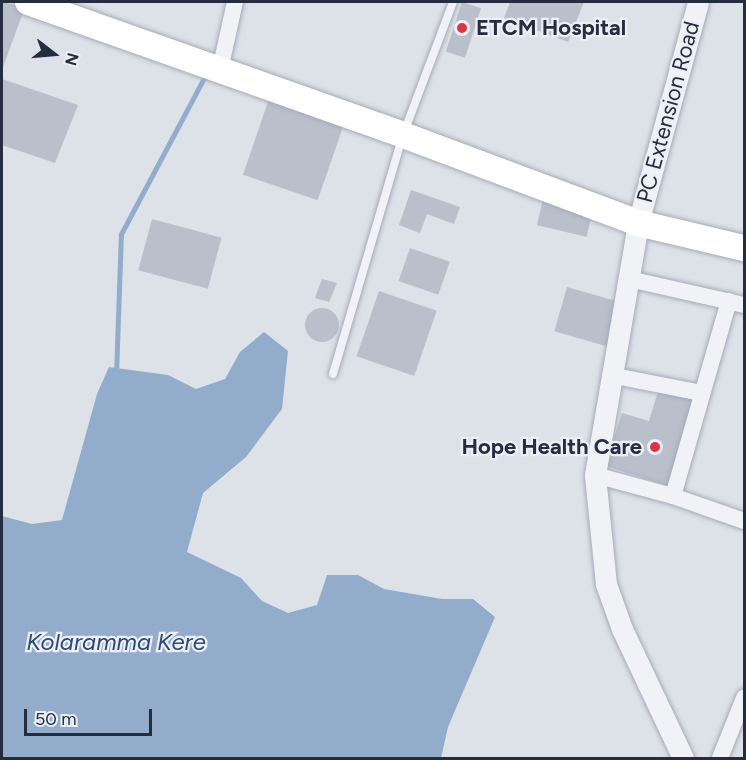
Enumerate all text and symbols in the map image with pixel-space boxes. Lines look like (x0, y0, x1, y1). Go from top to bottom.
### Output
place label: ETCM Hospital (476, 15, 626, 41)
street label: PC Extension Road (631, 18, 705, 206)
marker: ETCM Hospital (453, 19, 471, 37)
north arrow (24, 24, 84, 84)
text: N (61, 51, 83, 68)
place label: Hope Health Care (461, 434, 642, 460)
marker: Hope Health Care (646, 438, 664, 456)
water label: Kolaramma Kere (26, 628, 206, 656)
scale bar (27, 697, 154, 735)
text: 50 m (35, 708, 77, 730)

